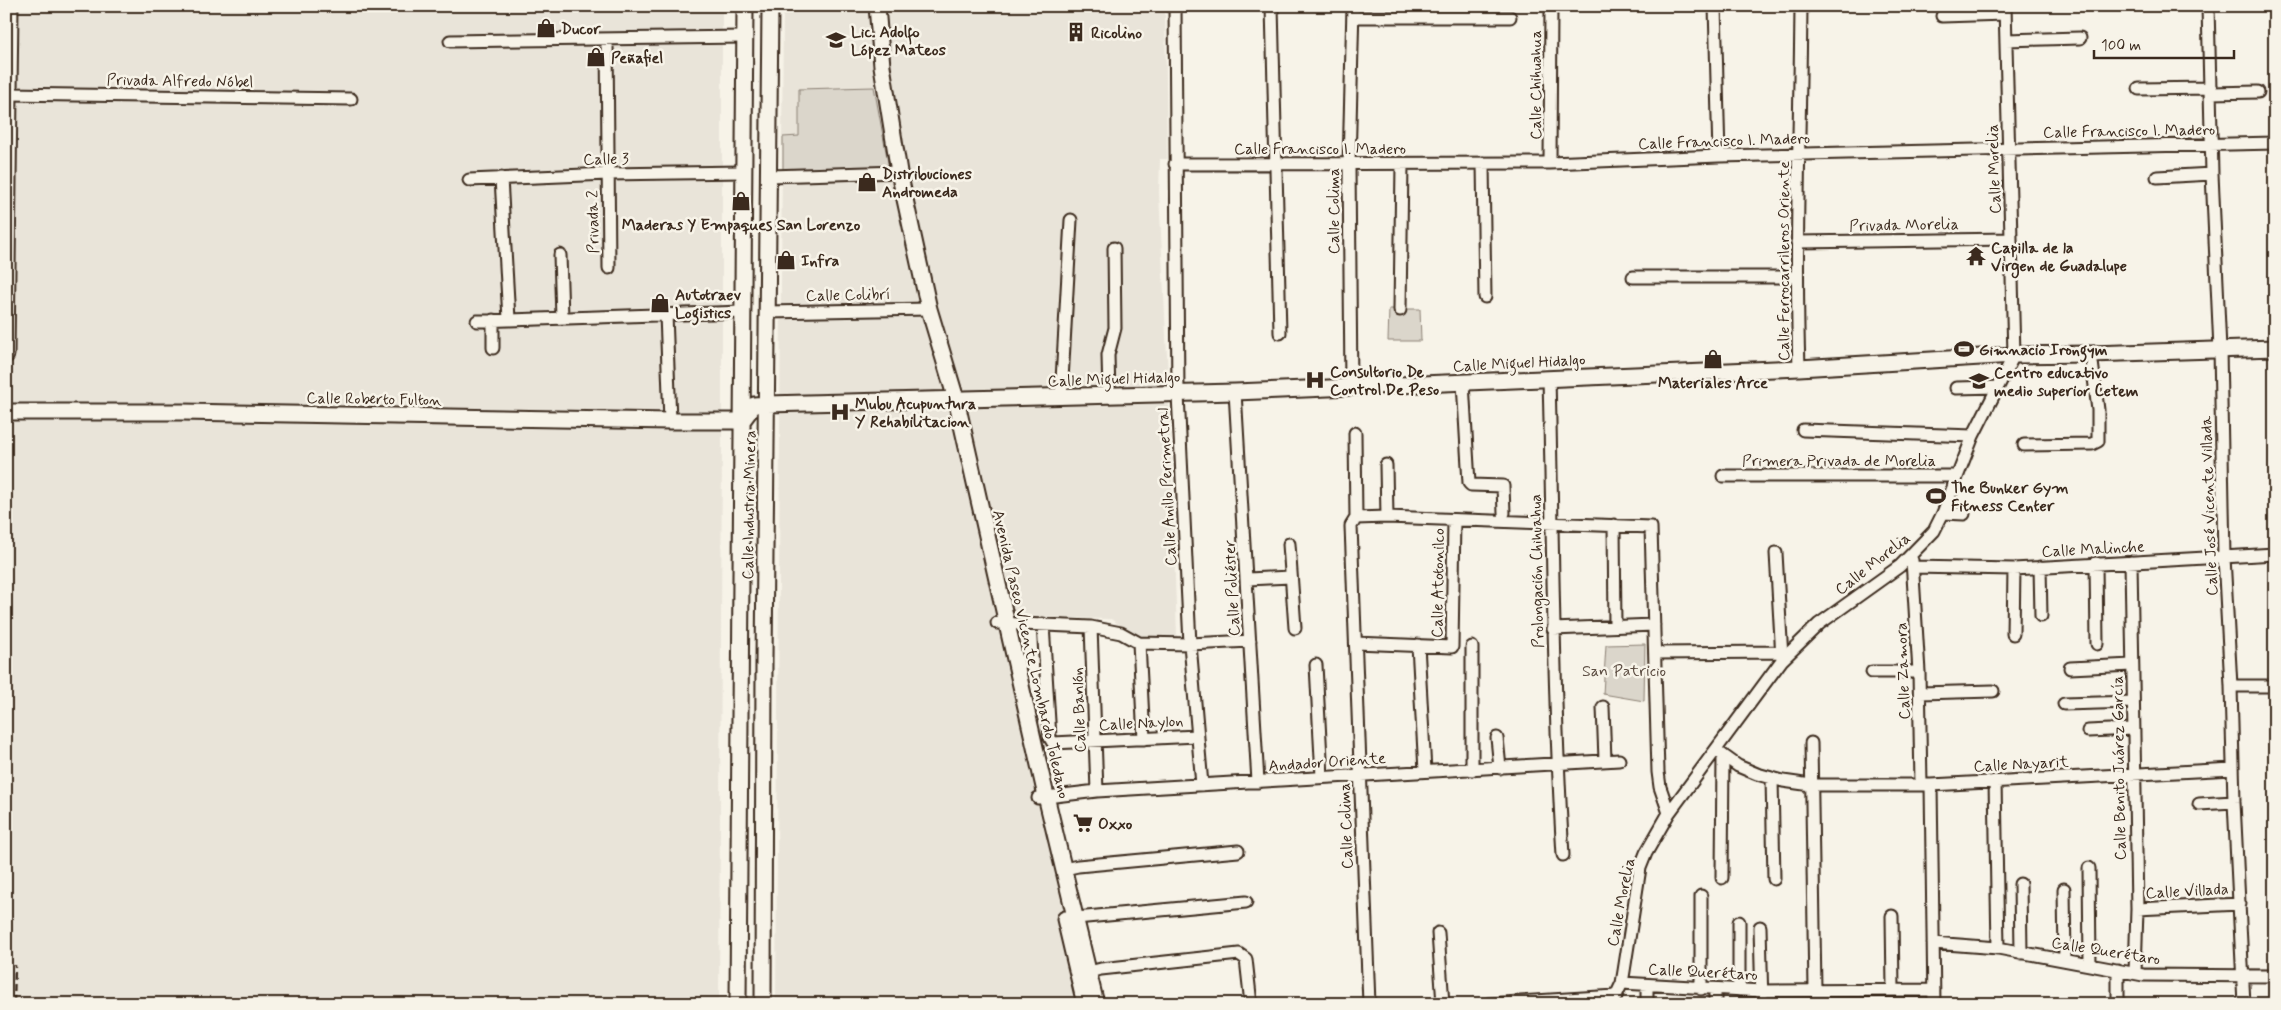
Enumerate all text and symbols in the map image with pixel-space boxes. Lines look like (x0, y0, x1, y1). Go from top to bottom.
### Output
shop icon: Ducor (535, 17, 557, 39)
place label: Ducor (561, 19, 601, 40)
building icon: Ricolino (1065, 21, 1087, 43)
place label: Lic. Adolfo López Mateos (851, 22, 946, 61)
place label: Ricolino (1091, 23, 1142, 44)
scale bar (2094, 28, 2234, 60)
school or university icon: Lic. Adolfo López Mateos (825, 29, 847, 51)
street label: Calle Chihuahua (1526, 30, 1547, 140)
text: 100 m (2101, 36, 2141, 56)
shop icon: Peñafiel (585, 46, 607, 68)
place label: Peñafiel (611, 48, 663, 69)
street label: Privada Alfredo Nóbel (106, 70, 254, 93)
street label: Calle Francisco I. Madero (2043, 119, 2215, 144)
street label: Calle Morelia (1982, 124, 2007, 214)
street label: Calle Francisco I. Madero (1638, 128, 1811, 155)
street label: Calle Francisco I. Madero (1234, 139, 1406, 160)
street label: Calle 3 (583, 149, 629, 170)
street label: Calle Ferrocarrileros Oriente (1774, 161, 1795, 361)
place label: Distribuciones Andromeda (882, 164, 972, 203)
street label: Calle Colima (1324, 168, 1345, 254)
shop icon: Distribuciones Andromeda (856, 171, 878, 193)
street label: Privada 2 (582, 190, 605, 254)
shop icon: Maderas Y Empaques San Lorenzo (730, 190, 752, 212)
street label: Privada Morelia (1849, 214, 1959, 237)
place label: Maderas Y Empaques San Lorenzo (622, 215, 861, 236)
place label: Capilla de la Virgen de Guadalupe (1991, 238, 2127, 279)
temple icon: Capilla de la Virgen de Guadalupe (1965, 245, 1987, 267)
shop icon: Infra (775, 249, 797, 271)
place label: Infra (801, 251, 840, 272)
street label: Calle Colibrí (806, 284, 890, 307)
place label: Autotraev Logistics (675, 285, 742, 326)
shop icon: Autotraev Logistics (649, 292, 671, 314)
sports icon: Gimnacio Irongym (1953, 338, 1975, 360)
place label: Gimnacio Irongym (1979, 340, 2108, 363)
shop icon: Materiales Arce (1702, 348, 1724, 370)
street label: Calle Miguel Hidalgo (1452, 350, 1586, 378)
place label: Consultorio De Control De Peso (1330, 362, 1439, 401)
place label: Centro educativo medio superior Cetem (1994, 363, 2139, 402)
street label: Calle Miguel Hidalgo (1047, 367, 1181, 393)
hospital icon: Consultorio De Control De Peso (1304, 369, 1326, 391)
school or university icon: Centro educativo medio superior Cetem (1968, 370, 1990, 392)
place label: Materiales Arce (1658, 373, 1768, 394)
street label: Calle Roberto Fulton (306, 388, 442, 411)
place label: Mubu Acupuntura Y Rehabilitacion (855, 394, 976, 433)
hospital icon: Mubu Acupuntura Y Rehabilitacion (829, 401, 851, 423)
street label: Calle Anillo Perimetral (1153, 407, 1182, 567)
street label: Calle José Vicente Villada (2196, 415, 2223, 596)
street label: Calle Industria Minera (738, 430, 761, 580)
street label: Primera Privada de Morelia (1742, 451, 1936, 472)
place label: The Bunker Gym Fitness Center (1951, 478, 2069, 517)
sports icon: The Bunker Gym Fitness Center (1925, 485, 1947, 507)
street label: Prolongación Chihuahua (1526, 494, 1550, 648)
street label: Avenida Paseo Vicente Lombardo Toledano (987, 508, 1074, 801)
street label: Calle Atotonilco (1427, 528, 1450, 638)
street label: Calle Morelia (1831, 528, 1915, 600)
street label: Calle Malinche (2041, 536, 2145, 563)
street label: Calle Poliéster (1219, 539, 1246, 637)
street label: Calle Zamora (1891, 622, 1916, 720)
park label: San Patricio (1582, 661, 1666, 682)
street label: Calle Banlón (1068, 667, 1091, 753)
street label: Calle Benito Juárez García (2107, 675, 2132, 861)
street label: Calle Naylon (1098, 711, 1184, 736)
street label: Andador Oriente (1268, 748, 1387, 777)
street label: Calle Nayarit (1973, 751, 2070, 777)
street label: Calle Colima (1334, 782, 1359, 870)
supermarket icon: Oxxo (1072, 812, 1094, 834)
place label: Oxxo (1098, 814, 1133, 835)
street label: Calle Morelia (1603, 856, 1640, 948)
street label: Calle Villada (2145, 879, 2229, 904)
street label: Calle Querétaro (2050, 933, 2162, 970)
street label: Calle Querétaro (1647, 959, 1759, 986)

